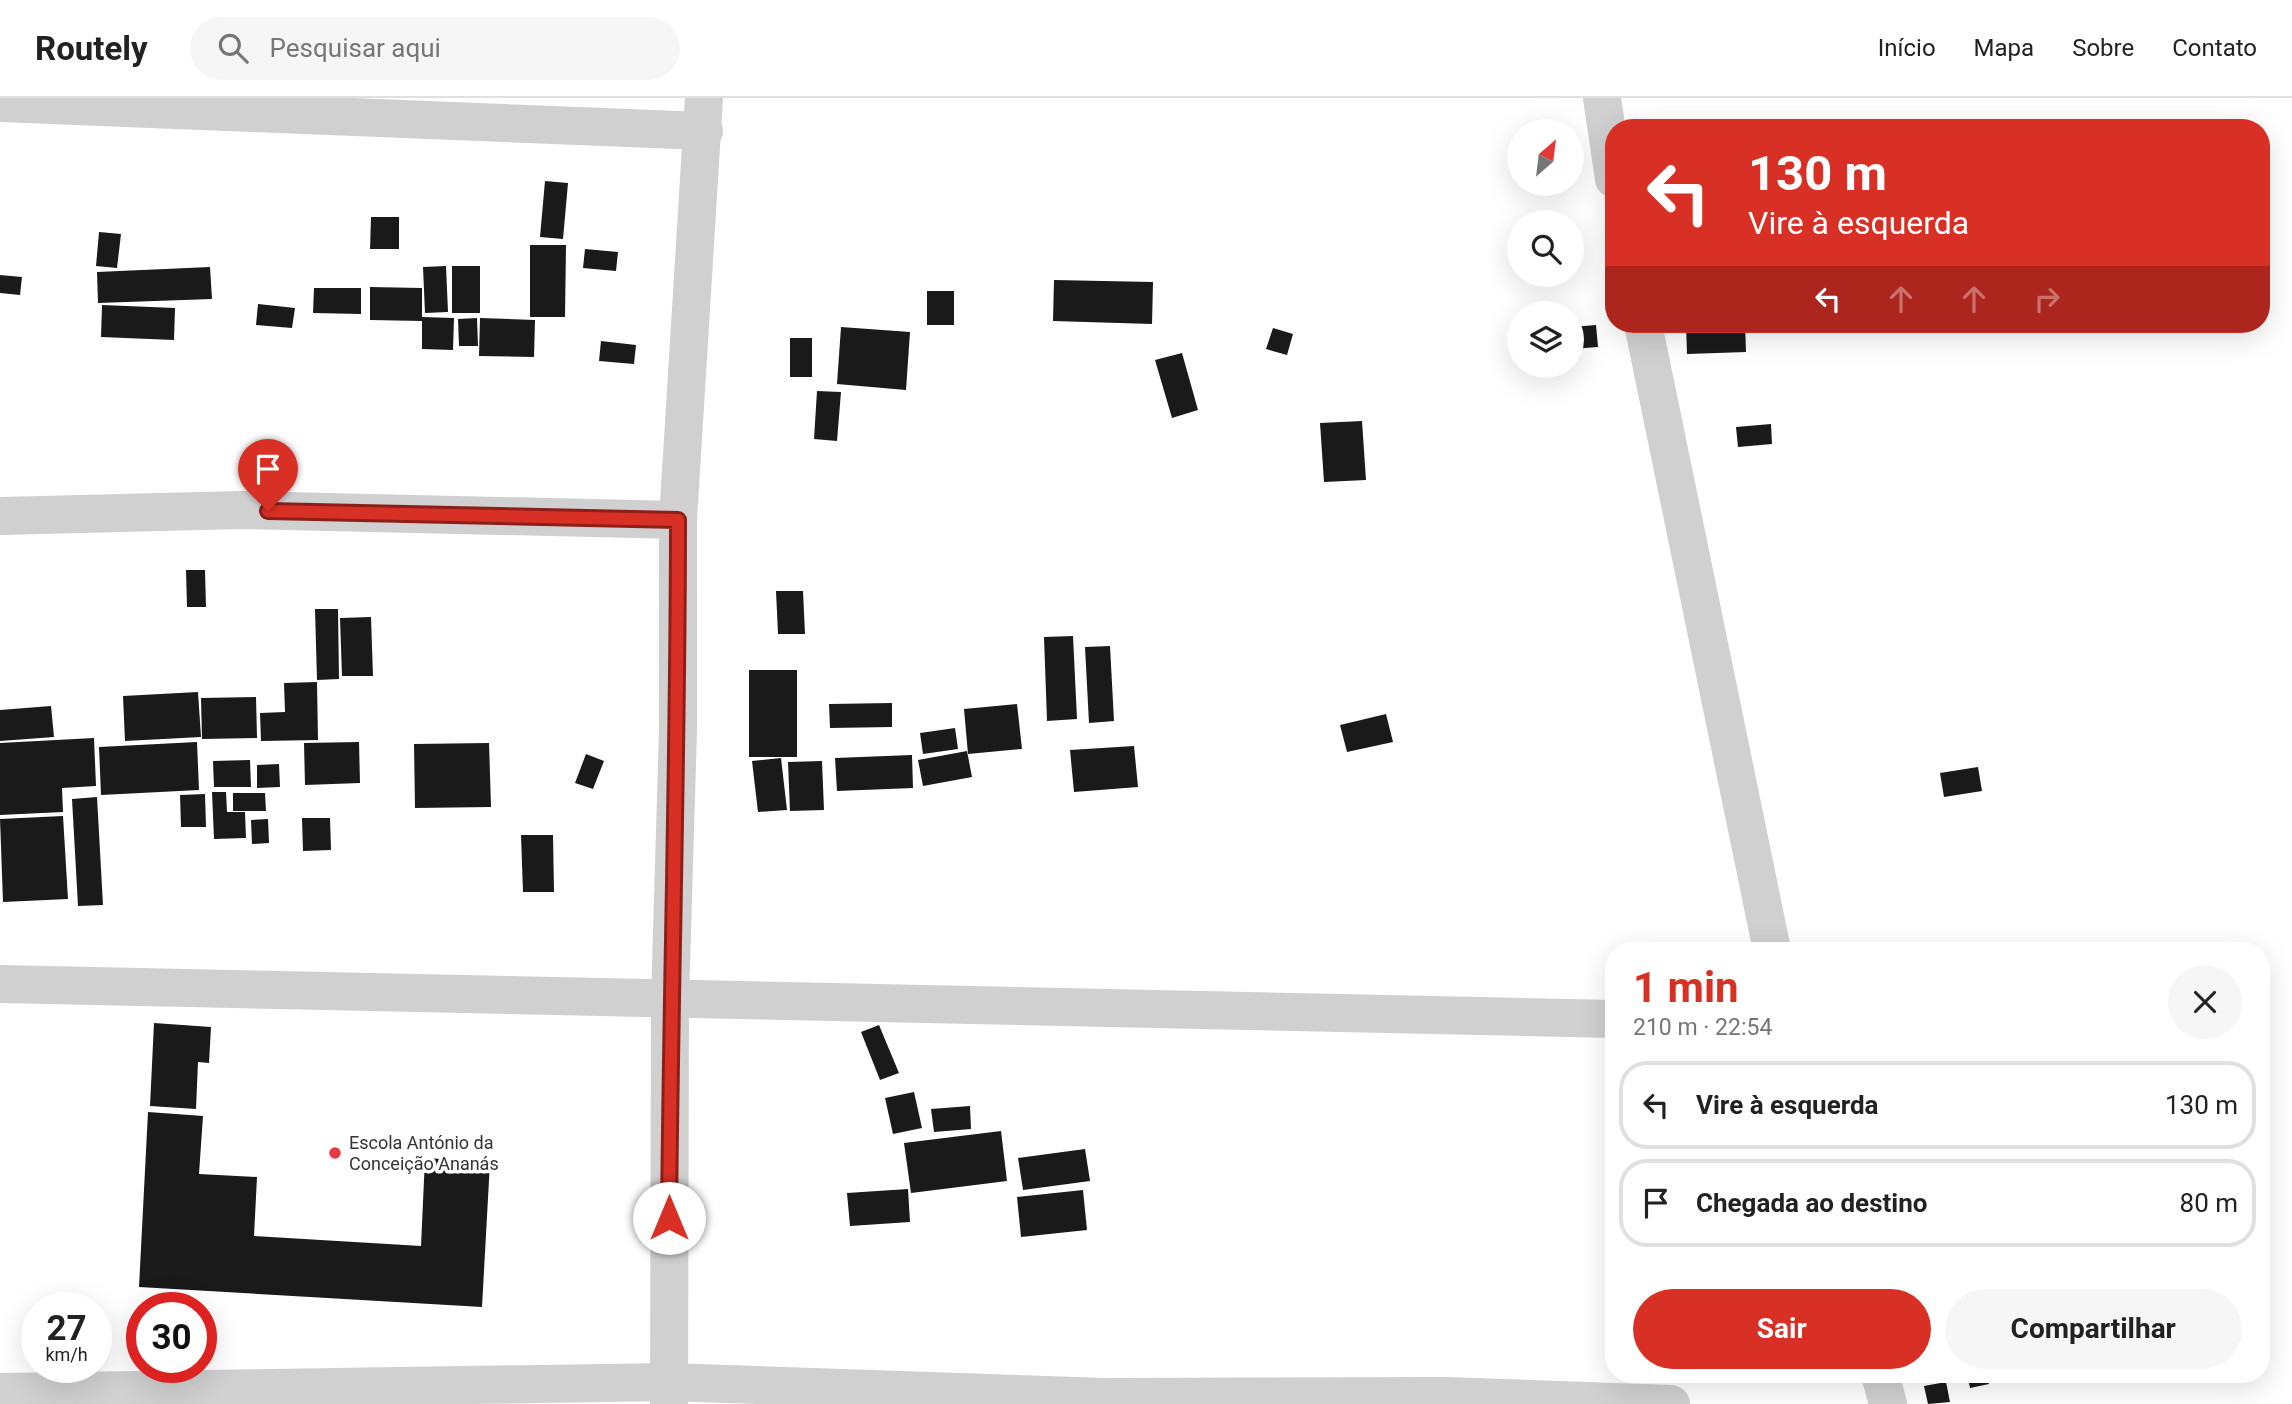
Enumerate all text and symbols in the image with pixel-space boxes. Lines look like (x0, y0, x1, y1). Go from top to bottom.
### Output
search box (190, 17, 680, 80)
text: Routely (35, 29, 148, 68)
icon: search (214, 29, 252, 67)
text: Pesquisar aqui (270, 33, 441, 63)
text: Início (1878, 34, 1936, 62)
text: Mapa (1974, 34, 2034, 62)
text: Sobre (2072, 34, 2134, 62)
text: Contato (2172, 34, 2257, 62)
north arrow (1507, 119, 1584, 196)
map controls (1507, 119, 1584, 378)
text: 130 m (1748, 145, 1887, 202)
icon: left (1633, 147, 1724, 238)
text: Vire à esquerda (1748, 204, 1969, 242)
button: search (1507, 210, 1584, 287)
icon: left (1809, 280, 1847, 318)
icon: ahead (1882, 280, 1920, 318)
icon: ahead (1955, 280, 1993, 318)
icon: right (2028, 280, 2066, 318)
button: layers (1507, 301, 1584, 378)
pin (238, 439, 298, 511)
icon: arrive (249, 450, 287, 488)
text: 1 min (1633, 963, 1739, 1012)
button: close (2168, 965, 2242, 1039)
text: 210 m · 22:54 (1633, 1014, 1772, 1041)
icon: left (1637, 1086, 1675, 1124)
text: Vire à esquerda (1696, 1090, 1879, 1120)
text: 130 m (2165, 1090, 2238, 1120)
place label: Escola António da Conceição Ananás (349, 1132, 499, 1174)
marker: Escola António da Conceição Ananás (327, 1145, 343, 1161)
position arrow (632, 1181, 706, 1255)
icon: arrive (1637, 1184, 1675, 1222)
text: Chegada ao destino (1696, 1188, 1927, 1218)
text: 80 m (2180, 1188, 2238, 1218)
button: Sair (1633, 1289, 1931, 1369)
button: Compartilhar (1945, 1289, 2242, 1369)
speed limit sign: 30 (126, 1292, 217, 1383)
text: 27 (46, 1308, 87, 1349)
text: km/h (45, 1344, 88, 1365)

